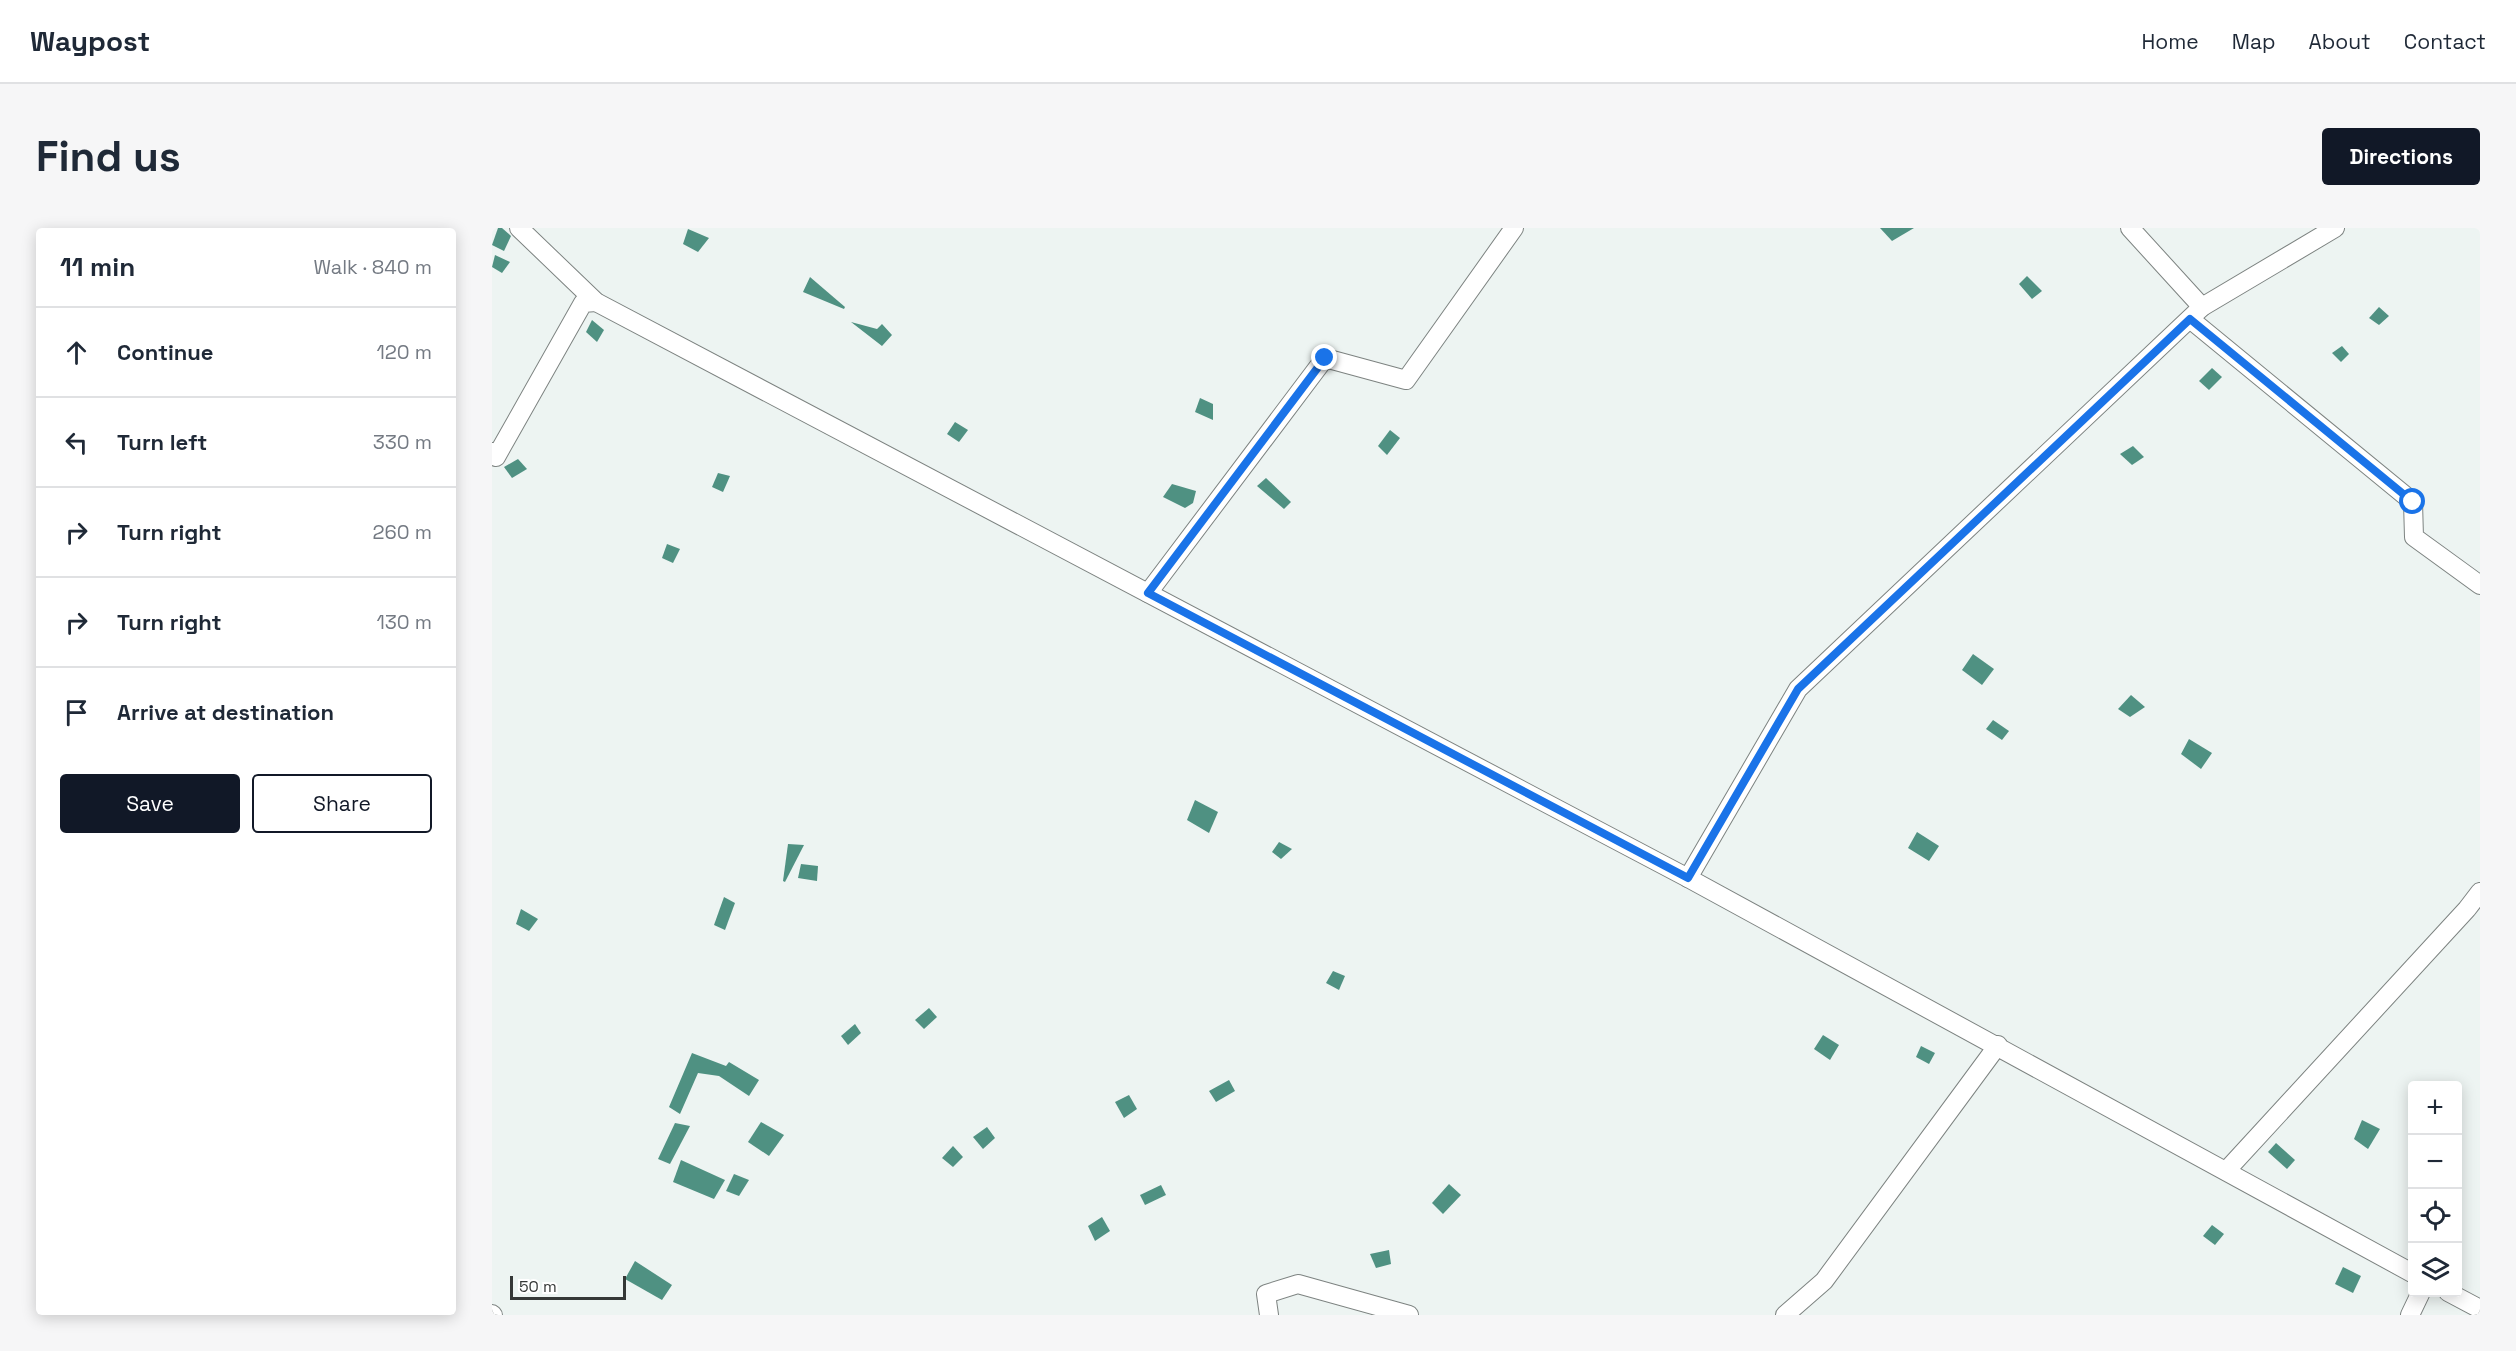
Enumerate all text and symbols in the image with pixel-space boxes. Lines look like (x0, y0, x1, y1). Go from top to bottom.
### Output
text: Waypost (30, 23, 150, 59)
text: Home (2141, 28, 2199, 55)
text: Map (2232, 28, 2276, 55)
text: About (2309, 28, 2371, 55)
text: Contact (2404, 28, 2486, 55)
button: Directions (2322, 128, 2480, 185)
text: Find us (36, 130, 181, 183)
text: 11 min (60, 250, 135, 284)
text: Walk · 840 m (313, 254, 432, 280)
icon: ahead (60, 336, 93, 369)
text: Continue (117, 338, 213, 366)
text: 120 m (376, 339, 432, 365)
route end (1311, 344, 1337, 370)
icon: left (60, 426, 93, 459)
text: Turn left (117, 428, 207, 456)
text: 330 m (373, 429, 432, 455)
route start (2399, 488, 2425, 514)
icon: right (60, 516, 93, 549)
text: Turn right (117, 518, 222, 546)
text: 260 m (373, 519, 432, 545)
icon: right (60, 606, 93, 639)
text: Turn right (117, 608, 222, 636)
text: 130 m (376, 609, 432, 635)
icon: arrive (60, 696, 93, 729)
text: Arrive at destination (117, 698, 334, 726)
button: Save (60, 774, 240, 833)
button: Share (252, 774, 432, 833)
map controls (2408, 1081, 2462, 1297)
button: + (2408, 1081, 2462, 1135)
button: − (2408, 1135, 2462, 1189)
button: locate (2408, 1189, 2462, 1243)
button: layers (2408, 1243, 2462, 1297)
scale bar (510, 1273, 626, 1300)
text: 50 m (519, 1276, 557, 1297)

